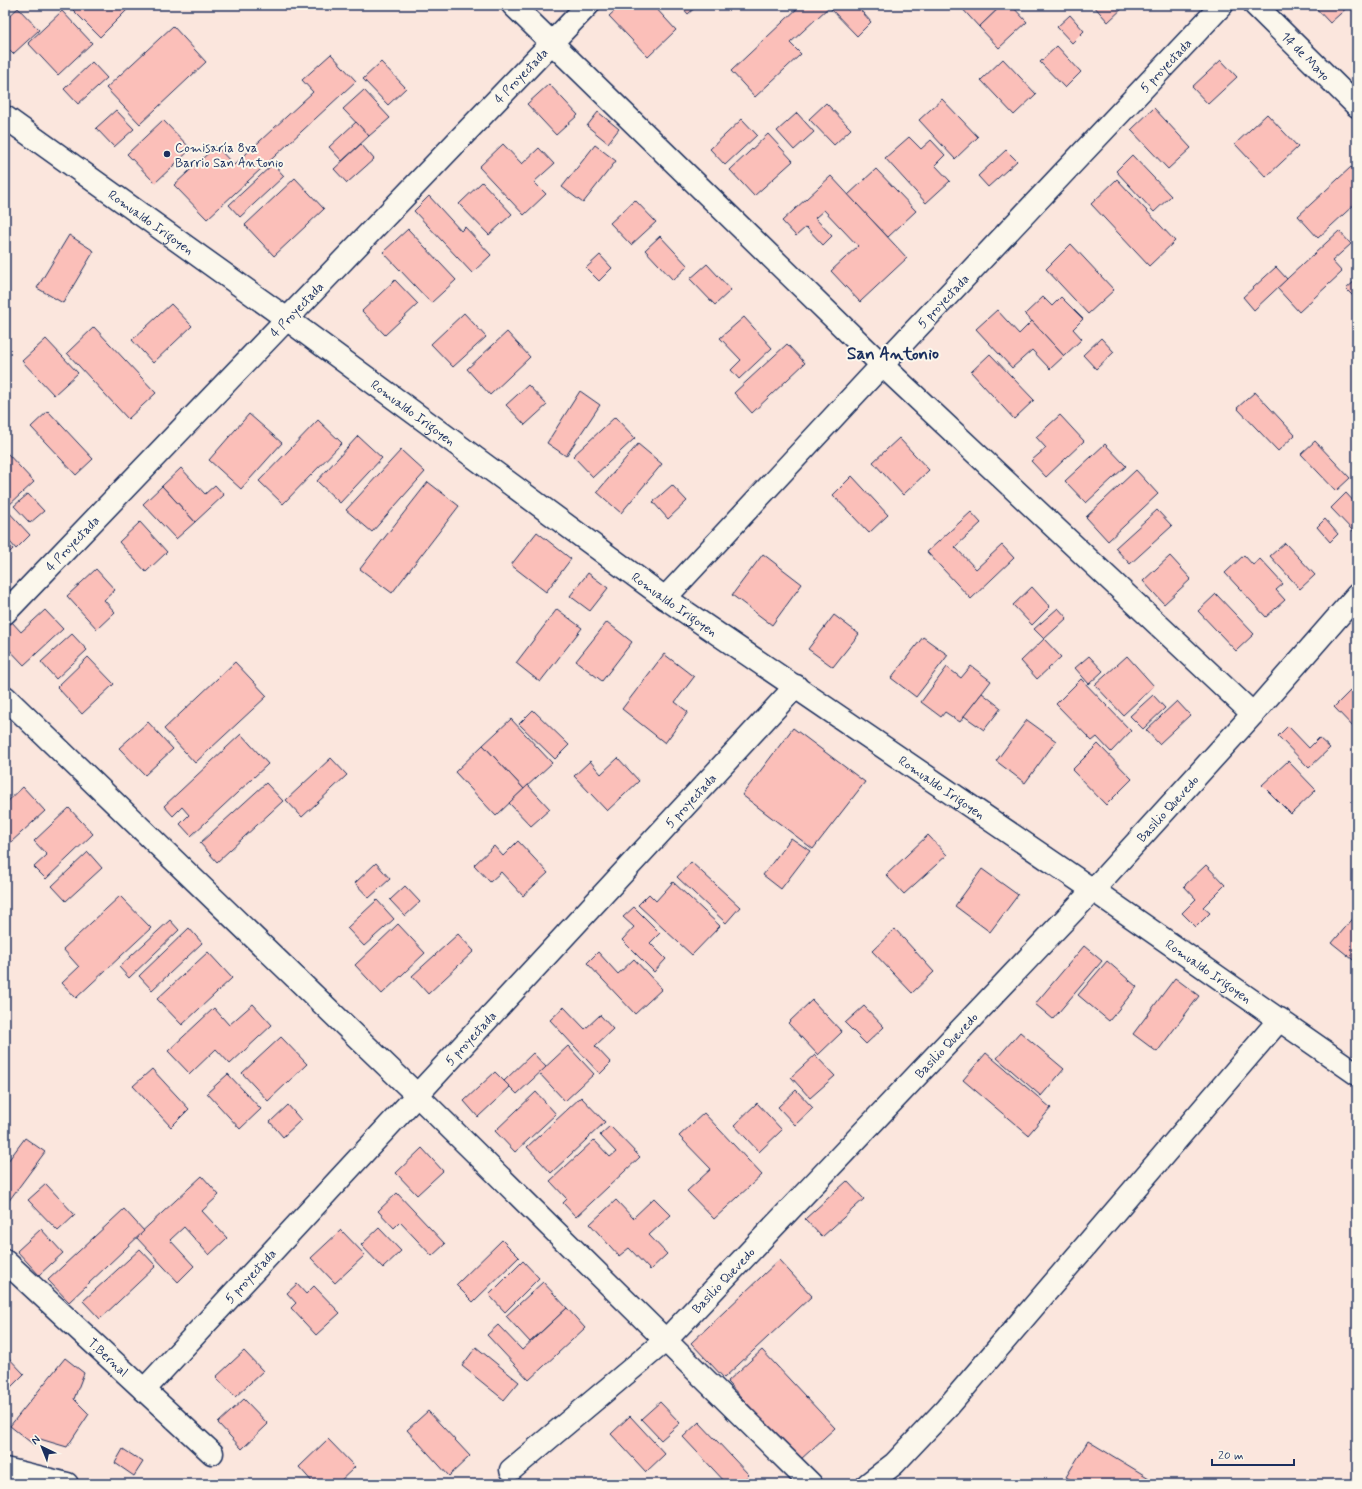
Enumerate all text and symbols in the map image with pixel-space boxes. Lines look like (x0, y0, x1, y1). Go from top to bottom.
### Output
street label: 14 de Mayo (1277, 29, 1333, 85)
street label: 5 proyectada (1137, 35, 1196, 97)
street label: 4 Proyectada (491, 45, 552, 108)
place label: Comisaría 8va Barrio San Antonio (175, 140, 283, 172)
marker: Comisaría 8va Barrio San Antonio (162, 149, 172, 159)
street label: Romualdo Irigoyen (104, 187, 197, 259)
street label: 5 proyectada (914, 271, 974, 332)
street label: 4 Proyectada (267, 279, 328, 342)
district label: San Antonio (847, 343, 939, 365)
street label: Romualdo Irigoyen (367, 377, 458, 450)
street label: 4 Proyectada (43, 513, 104, 575)
street label: Romualdo Irigoyen (627, 569, 720, 641)
street label: Romualdo Irigoyen (895, 753, 988, 824)
street label: 5 proyectada (662, 770, 721, 832)
street label: Basilio Quevedo (1134, 772, 1203, 846)
street label: Romualdo Irigoyen (1162, 936, 1254, 1008)
street label: 5 proyectada (442, 1008, 501, 1070)
street label: Basilio Quevedo (912, 1009, 982, 1083)
street label: Basilio Quevedo (689, 1244, 759, 1318)
street label: 5 proyectada (222, 1246, 281, 1307)
street label: T.Bernal (83, 1335, 131, 1381)
north arrow (22, 1427, 62, 1467)
text: N (28, 1433, 43, 1448)
scale bar (1212, 1441, 1294, 1467)
text: 20 m (1218, 1448, 1244, 1464)

